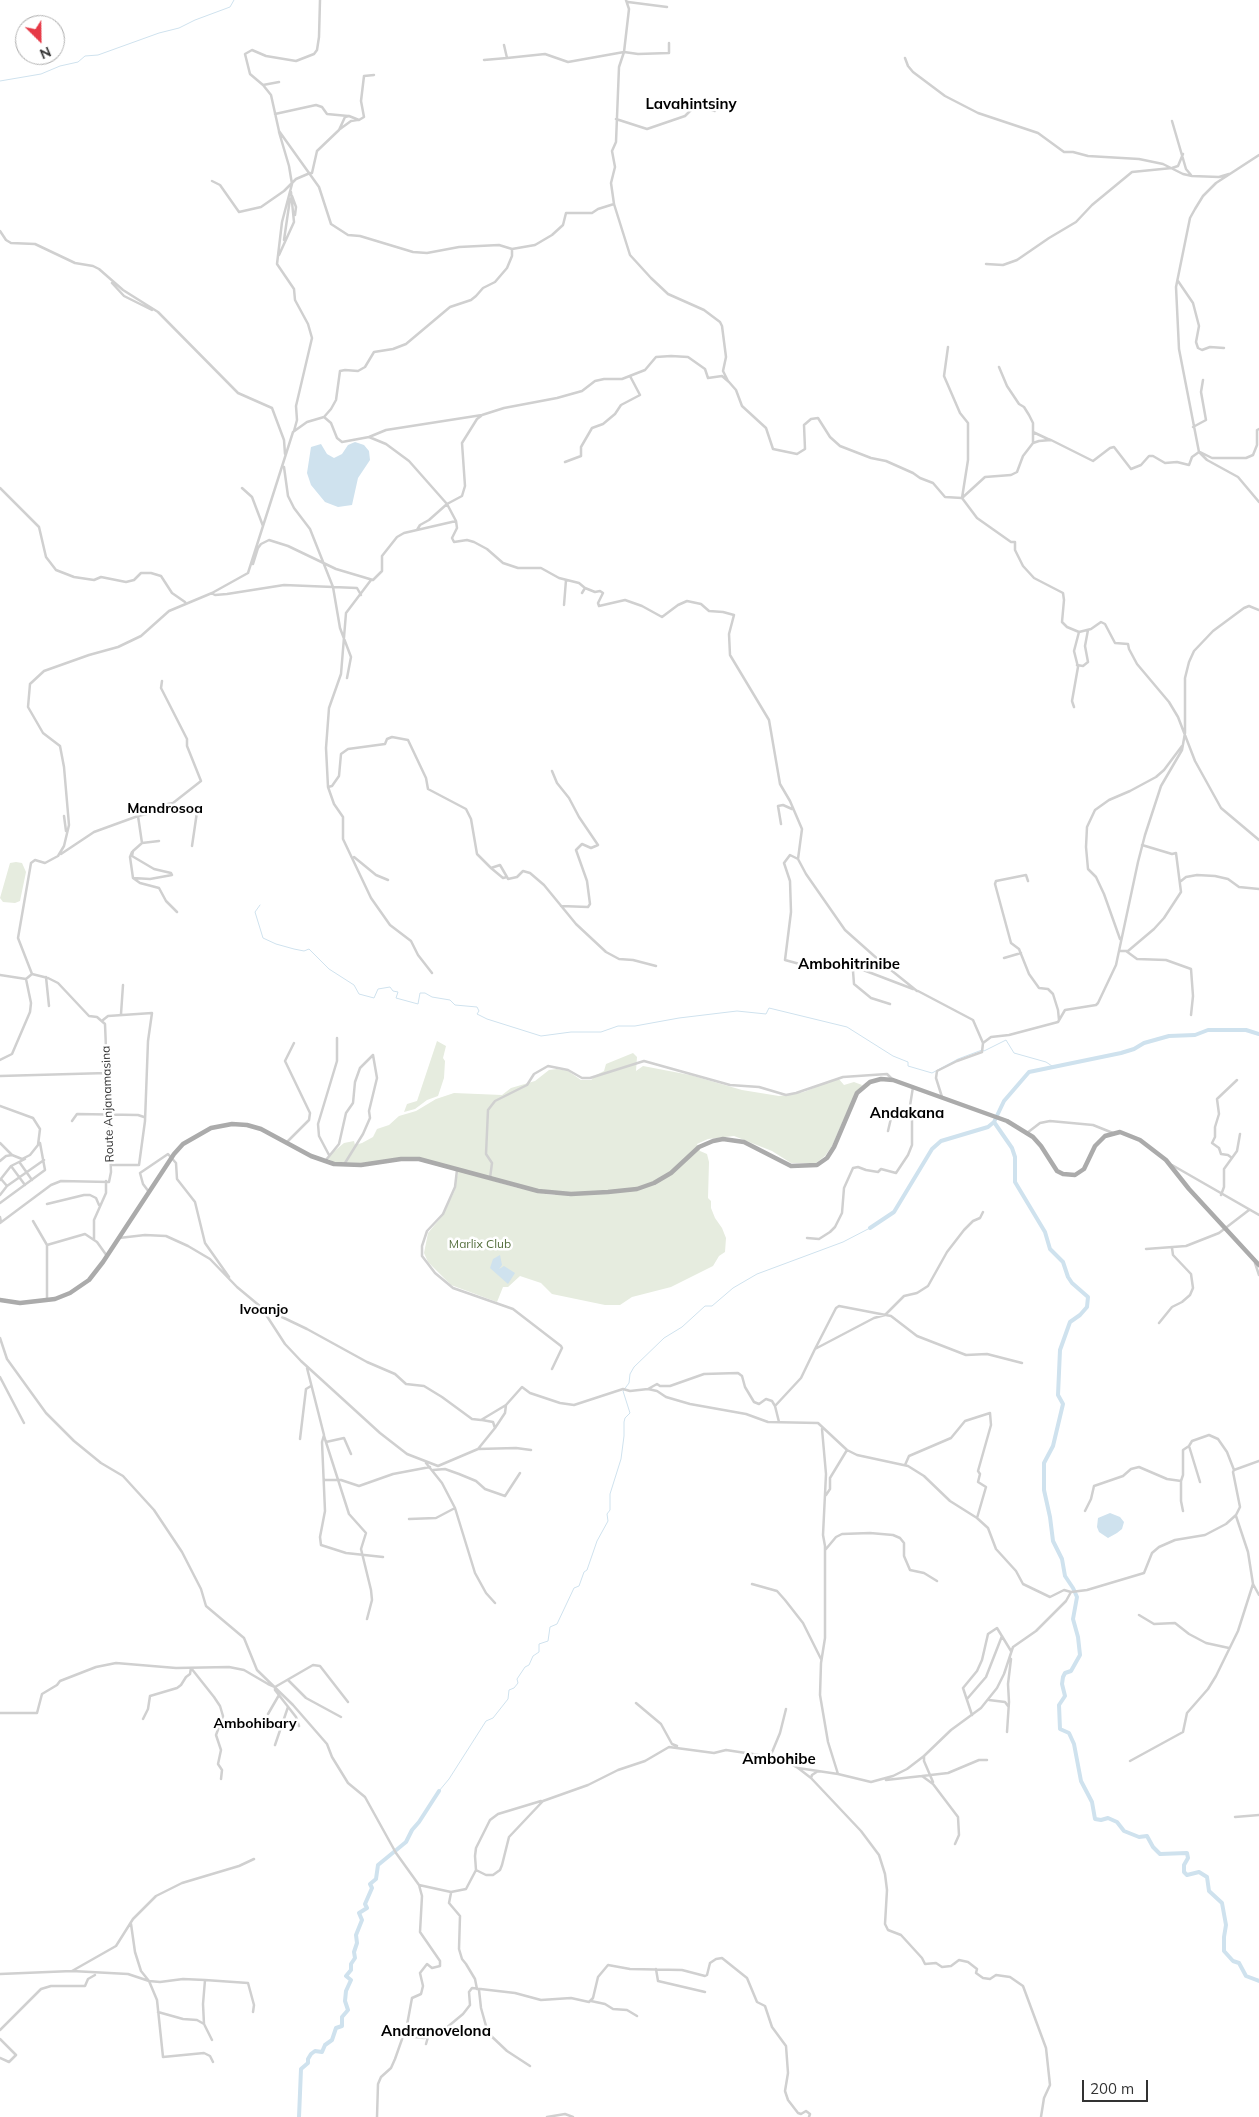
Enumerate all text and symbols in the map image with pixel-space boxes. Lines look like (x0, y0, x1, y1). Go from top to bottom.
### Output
north arrow (15, 15, 65, 65)
text: N (37, 43, 54, 63)
district label: Lavahintsiny (645, 95, 737, 113)
district label: Mandrosoa (127, 801, 203, 817)
district label: Ambohitrinibe (798, 955, 900, 973)
street label: Route Anjanamasina (99, 1045, 117, 1163)
district label: Andakana (870, 1104, 944, 1122)
park label: Marlix Club (449, 1237, 511, 1251)
district label: Ivoanjo (240, 1302, 288, 1318)
district label: Ambohibary (213, 1716, 297, 1732)
district label: Ambohibe (742, 1750, 816, 1768)
district label: Andranovelona (381, 2022, 491, 2040)
scale bar (1084, 2070, 1150, 2102)
text: 200 m (1090, 2079, 1134, 2098)

